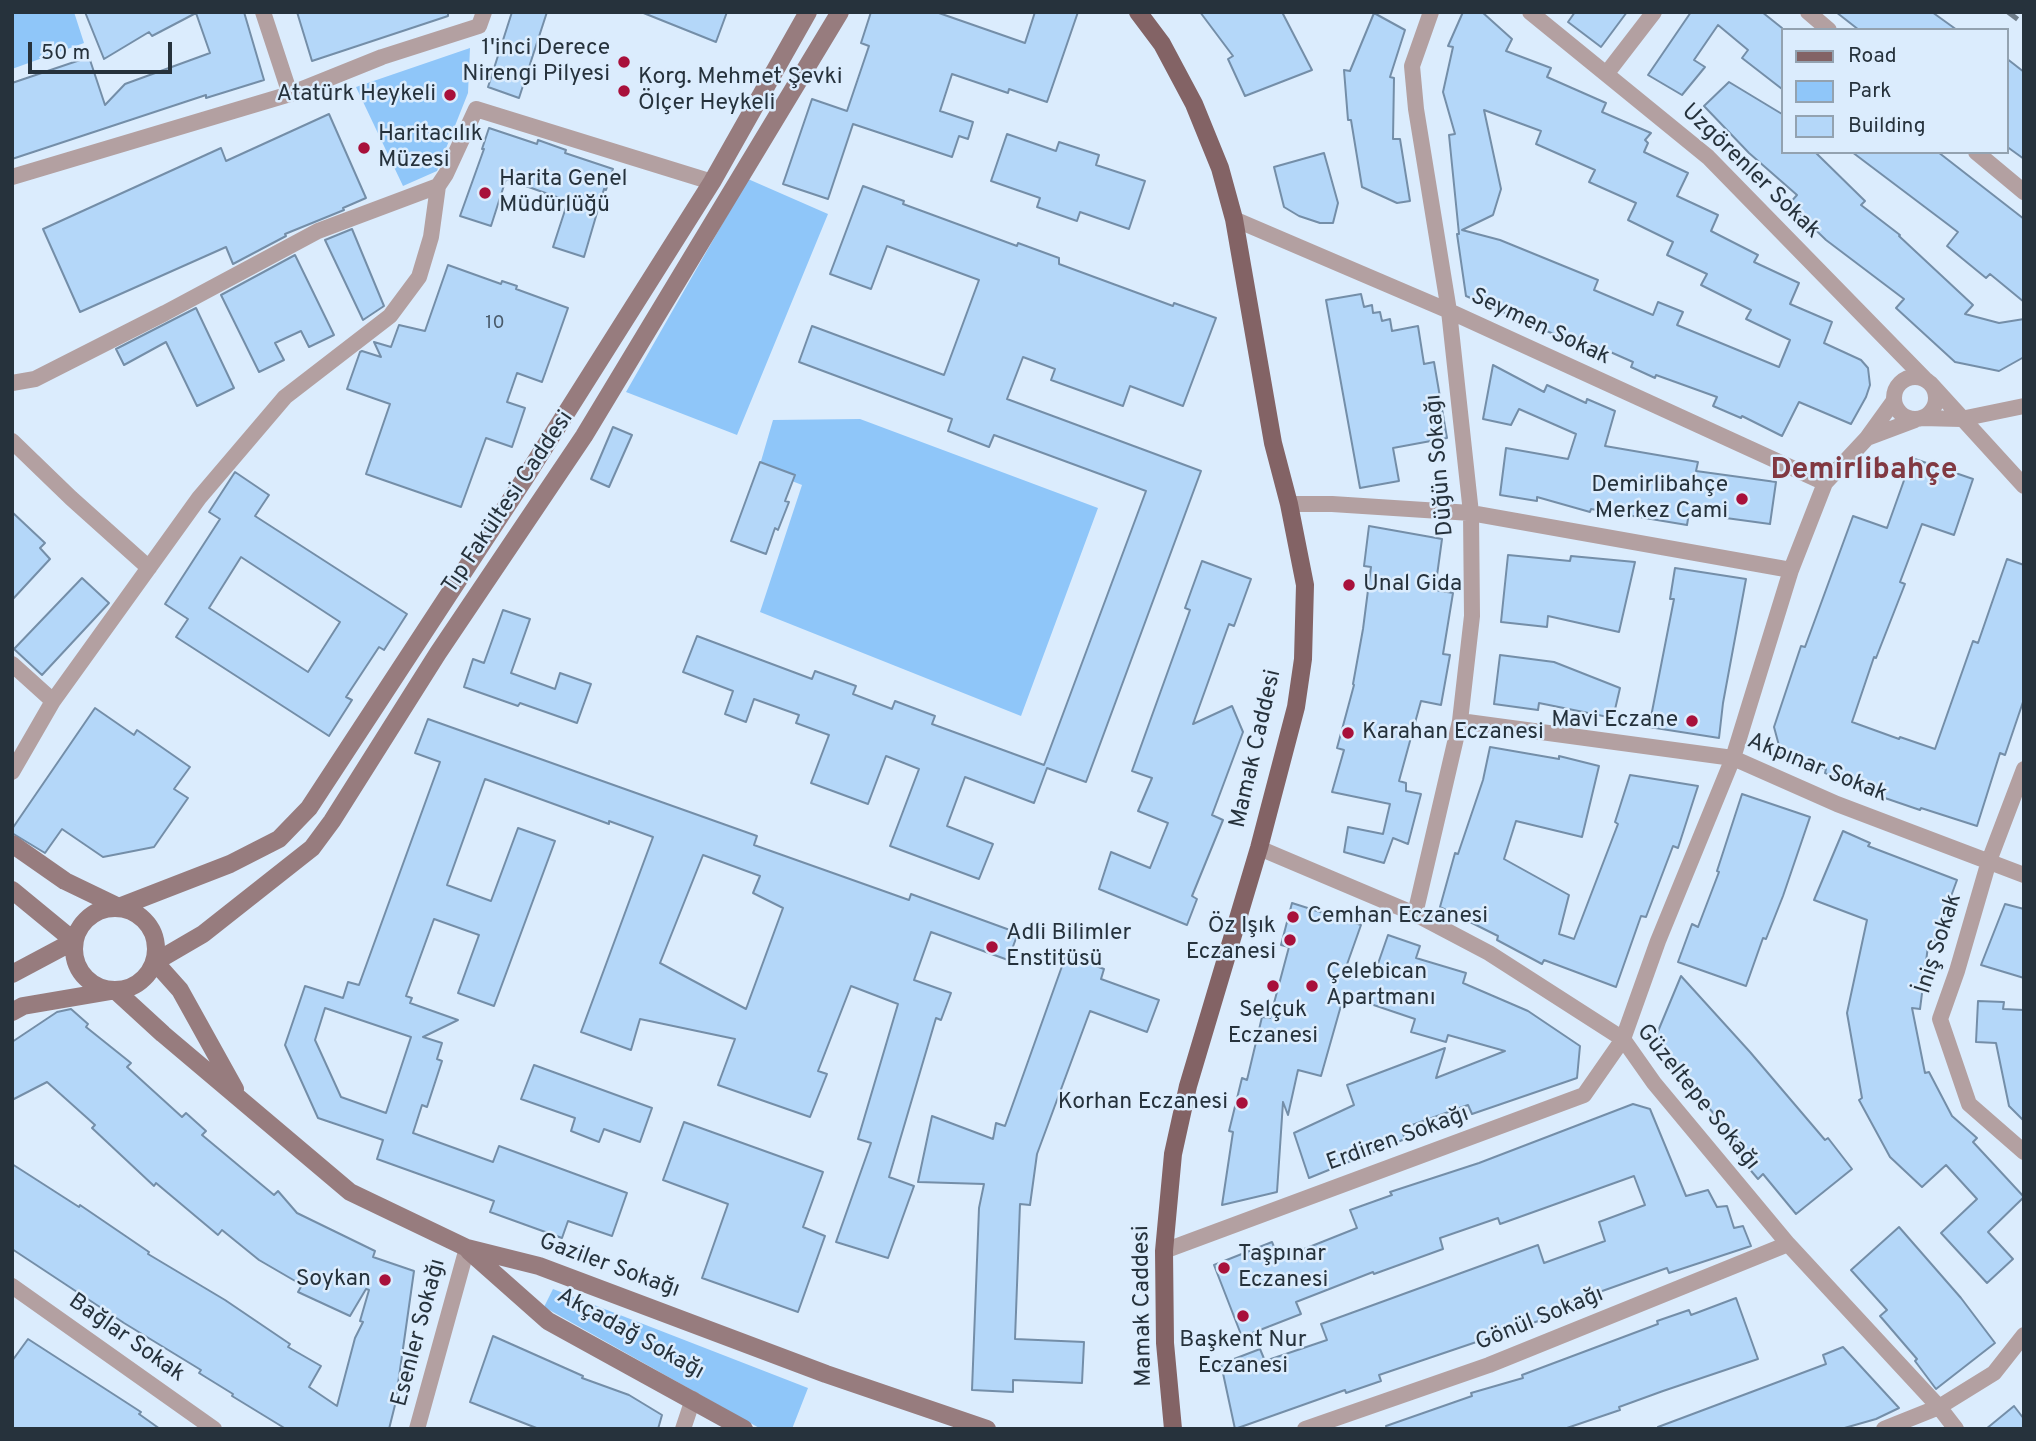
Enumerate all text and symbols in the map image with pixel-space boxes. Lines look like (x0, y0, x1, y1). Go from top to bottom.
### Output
scale bar (32, 28, 175, 72)
legend (1780, 28, 2008, 154)
place label: 1'inci Derece Nirengi Pilyesi (462, 35, 610, 89)
text: 50 m (41, 40, 90, 67)
text: Road (1848, 43, 1897, 70)
marker: 1'inci Derece Nirengi Pilyesi (616, 54, 632, 70)
place label: Korg. Mehmet Şevki Ölçer Heykeli (638, 64, 842, 118)
text: Park (1848, 78, 1891, 105)
place label: Atatürk Heykeli (276, 81, 436, 109)
marker: Korg. Mehmet Şevki Ölçer Heykeli (616, 83, 632, 99)
marker: Atatürk Heykeli (442, 87, 458, 103)
street label: Uzgörenler Sokak (1675, 99, 1825, 245)
text: Building (1848, 113, 1926, 140)
place label: Haritacılık Müzesi (378, 121, 483, 175)
marker: Haritacılık Müzesi (356, 140, 372, 156)
place label: Harita Genel Müdürlüğü (499, 166, 628, 220)
marker: Harita Genel Müdürlüğü (477, 185, 493, 201)
street label: Seymen Sokak (1466, 284, 1614, 372)
house number: 10 (485, 313, 505, 335)
street label: Düğün Sokağı (1421, 393, 1461, 537)
street label: Tıp Fakültesi Caddesi (438, 406, 580, 600)
district label: Demirlibahçe (1771, 454, 1957, 490)
place label: Demirlibahçe Merkez Cami (1591, 472, 1728, 526)
marker: Demirlibahçe Merkez Cami (1734, 491, 1750, 507)
place label: Unal Gida (1363, 571, 1462, 599)
marker: Unal Gida (1341, 577, 1357, 593)
street label: Mamak Caddesi (1225, 667, 1289, 831)
place label: Mavi Eczane (1551, 707, 1678, 735)
marker: Mavi Eczane (1684, 713, 1700, 729)
place label: Karahan Eczanesi (1362, 719, 1544, 747)
marker: Karahan Eczanesi (1340, 725, 1356, 741)
street label: Akpınar Sokak (1743, 728, 1891, 810)
street label: İniş Sokak (1911, 890, 1969, 998)
place label: Cemhan Eczanesi (1307, 903, 1488, 931)
marker: Cemhan Eczanesi (1285, 909, 1301, 925)
place label: Öz Işık Eczanesi (1186, 913, 1276, 967)
place label: Adli Bilimler Enstitüsü (1006, 920, 1131, 974)
marker: Öz Işık Eczanesi (1282, 932, 1298, 948)
marker: Adli Bilimler Enstitüsü (984, 939, 1000, 955)
place label: Çelebican Apartmanı (1326, 959, 1435, 1013)
marker: Selçuk Eczanesi (1265, 978, 1281, 994)
marker: Çelebican Apartmanı (1304, 978, 1320, 994)
place label: Selçuk Eczanesi (1228, 997, 1318, 1051)
street label: Güzeltepe Sokağı (1630, 1019, 1764, 1177)
place label: Korhan Eczanesi (1058, 1089, 1228, 1117)
marker: Korhan Eczanesi (1234, 1095, 1250, 1111)
street label: Erdiren Sokağı (1323, 1101, 1473, 1179)
street label: Mamak Caddesi (1129, 1225, 1159, 1387)
street label: Gaziler Sokağı (535, 1229, 683, 1305)
place label: Taşpınar Eczanesi (1238, 1241, 1328, 1295)
street label: Esenler Sokağı (387, 1256, 453, 1410)
marker: Taşpınar Eczanesi (1216, 1260, 1232, 1276)
place label: Soykan (296, 1266, 371, 1294)
marker: Soykan (377, 1272, 393, 1288)
street label: Gönül Sokağı (1472, 1282, 1608, 1358)
street label: Akçadağ Sokağı (552, 1283, 708, 1387)
street label: Bağlar Sokak (62, 1289, 190, 1389)
marker: Başkent Nur Eczanesi (1235, 1308, 1251, 1324)
place label: Başkent Nur Eczanesi (1179, 1327, 1307, 1381)

